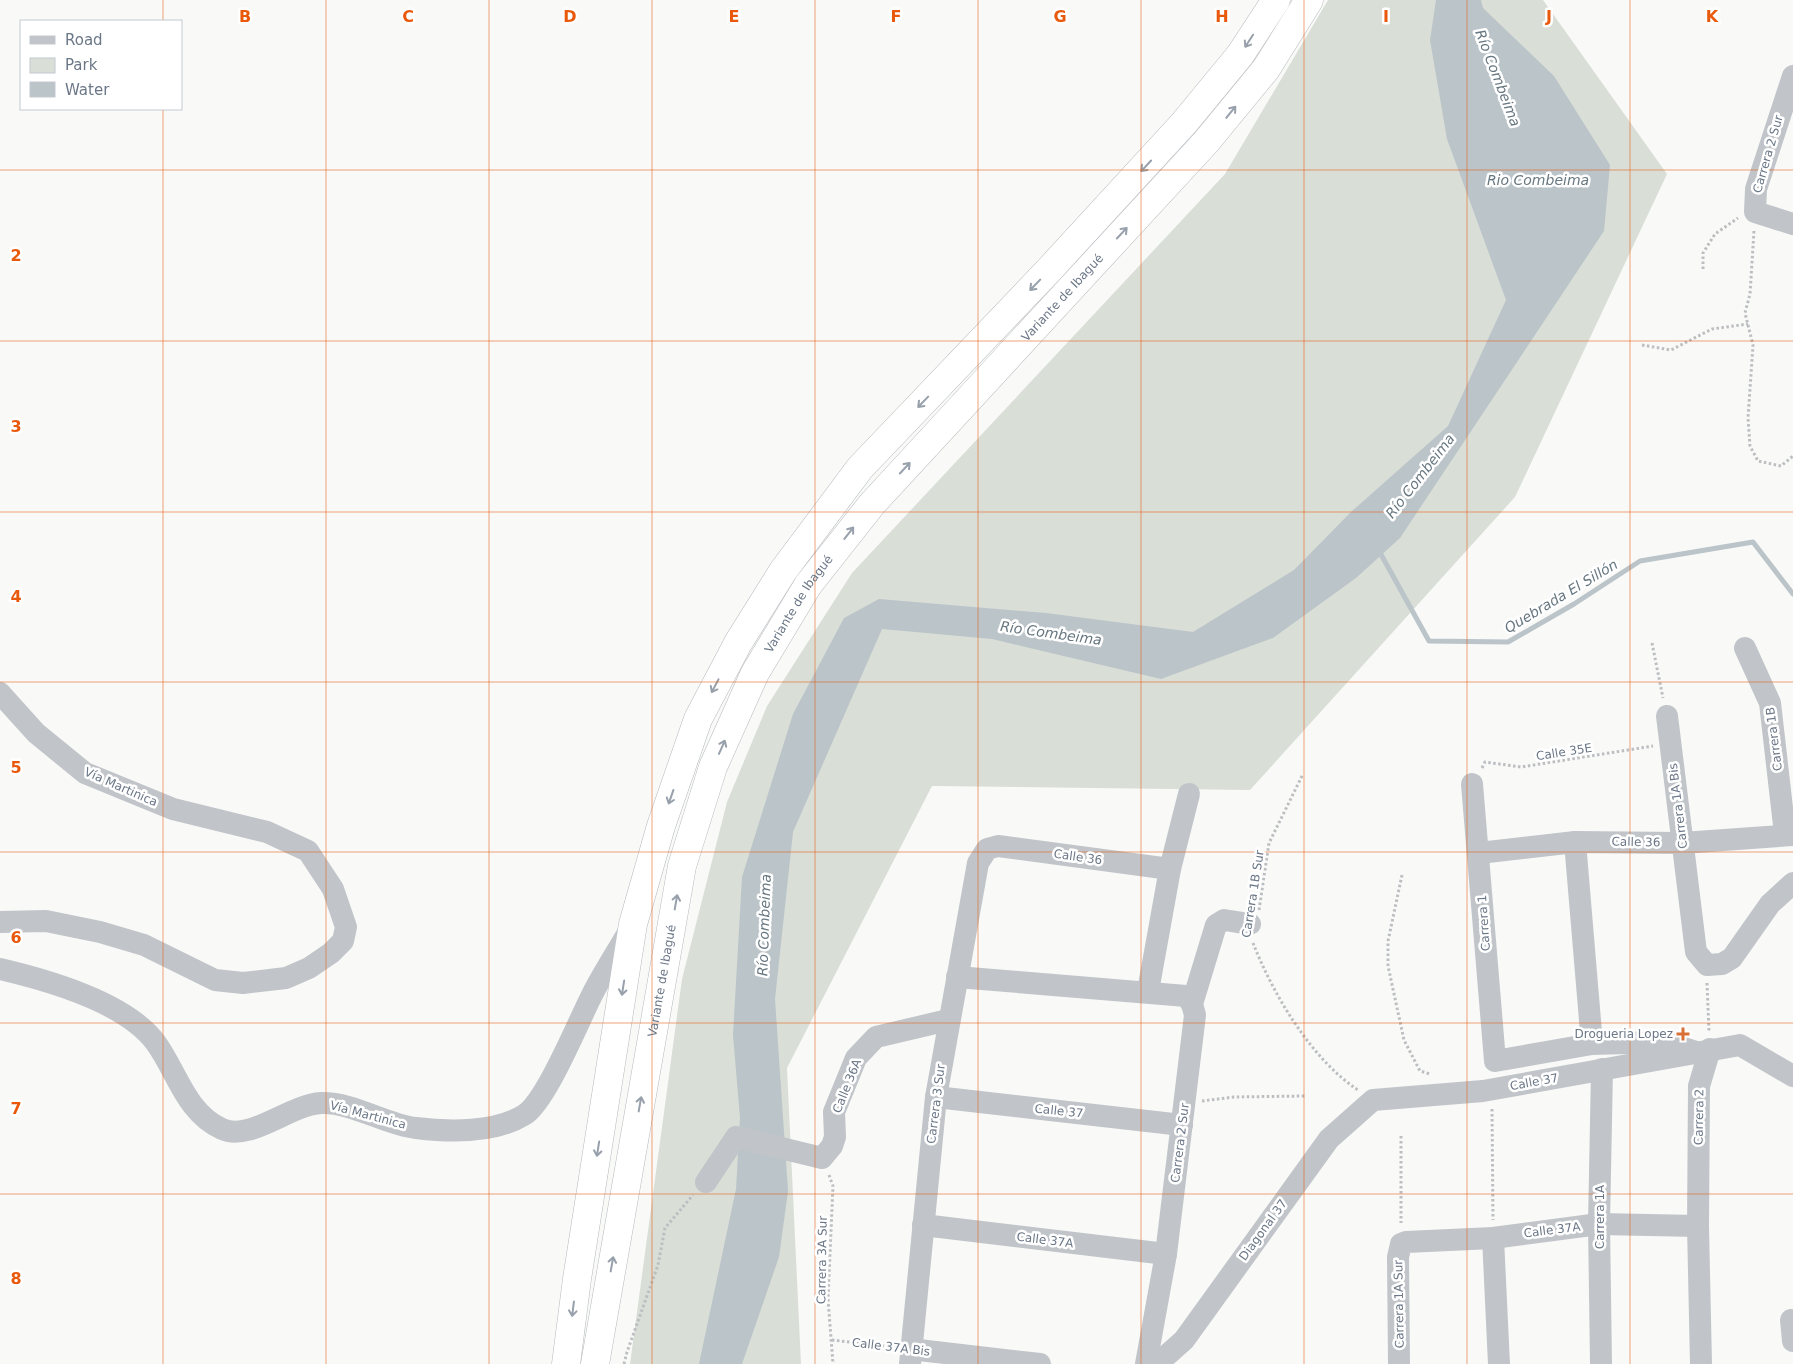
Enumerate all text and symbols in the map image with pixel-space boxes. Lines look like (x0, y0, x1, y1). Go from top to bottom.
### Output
text: B (239, 7, 251, 26)
text: C (402, 7, 414, 26)
text: D (563, 7, 577, 26)
text: E (729, 7, 739, 26)
text: F (891, 7, 901, 26)
text: G (1053, 7, 1067, 26)
text: H (1215, 7, 1229, 26)
text: I (1383, 7, 1389, 26)
text: J (1545, 7, 1552, 26)
text: K (1706, 7, 1719, 26)
legend (20, 20, 182, 110)
water label: Río Combeima (1472, 27, 1524, 129)
text: Road (65, 31, 103, 49)
one-way arrow (1244, 33, 1254, 47)
text: Park (65, 56, 98, 74)
text: Water (65, 81, 110, 99)
one-way arrow (1225, 106, 1236, 119)
street label: Carrera 2 Sur (1750, 113, 1786, 194)
one-way arrow (1140, 159, 1152, 172)
water label: Rio Combeima (1487, 172, 1589, 188)
one-way arrow (1116, 227, 1128, 240)
text: 2 (10, 246, 22, 265)
street label: Variante de Ibagué (1019, 251, 1106, 344)
one-way arrow (1029, 279, 1041, 291)
one-way arrow (917, 396, 929, 409)
text: 3 (10, 417, 22, 436)
water label: Río Combeima (1382, 431, 1458, 521)
one-way arrow (899, 462, 911, 474)
one-way arrow (844, 527, 855, 540)
street label: Variante de Ibagué (762, 552, 836, 655)
water label: Quebrada El Sillón (1502, 556, 1620, 636)
text: 4 (10, 587, 22, 606)
water label: Río Combeima (999, 618, 1103, 648)
one-way arrow (710, 679, 720, 694)
street label: Carrera 1B (1763, 706, 1785, 772)
one-way arrow (718, 740, 727, 755)
street label: Calle 35E (1535, 741, 1593, 763)
text: 5 (10, 758, 22, 777)
street label: Carrera 1A Bis (1666, 762, 1690, 850)
street label: Vía Martinica (82, 765, 160, 809)
one-way arrow (666, 789, 675, 804)
street label: Calle 36 (1611, 835, 1661, 849)
street label: Calle 36 (1053, 847, 1103, 867)
street label: Carrera 1B Sur (1239, 849, 1267, 939)
water label: Río Combeima (754, 874, 774, 976)
street label: Carrera 1 (1475, 894, 1493, 952)
one-way arrow (671, 895, 681, 911)
street label: Variante de Ibagué (645, 924, 679, 1038)
text: 6 (10, 928, 22, 947)
one-way arrow (618, 980, 628, 996)
place label: Drogueria Lopez (1575, 1027, 1673, 1041)
marker: Drogueria Lopez (1677, 1028, 1689, 1040)
street label: Calle 36A (830, 1056, 864, 1115)
street label: Carrera 3 Sur (924, 1063, 948, 1145)
street label: Calle 37 (1509, 1071, 1559, 1093)
street label: Carrera 2 (1692, 1089, 1706, 1145)
one-way arrow (635, 1097, 645, 1113)
street label: Vía Martinica (328, 1098, 408, 1132)
text: 7 (10, 1099, 22, 1118)
street label: Calle 37 (1034, 1101, 1084, 1121)
street label: Carrera 2 Sur (1168, 1102, 1192, 1184)
one-way arrow (593, 1140, 603, 1156)
street label: Carrera 1A (1593, 1184, 1607, 1249)
street label: Diagonal 37 (1236, 1197, 1290, 1263)
street label: Carrera 3A Sur (814, 1216, 830, 1304)
street label: Calle 37A (1523, 1219, 1582, 1240)
street label: Calle 37A (1016, 1230, 1075, 1251)
one-way arrow (607, 1257, 617, 1273)
street label: Carrera 1A Sur (1391, 1260, 1407, 1348)
text: 8 (10, 1269, 22, 1288)
one-way arrow (568, 1301, 578, 1317)
street label: Calle 37A Bis (851, 1335, 931, 1359)

